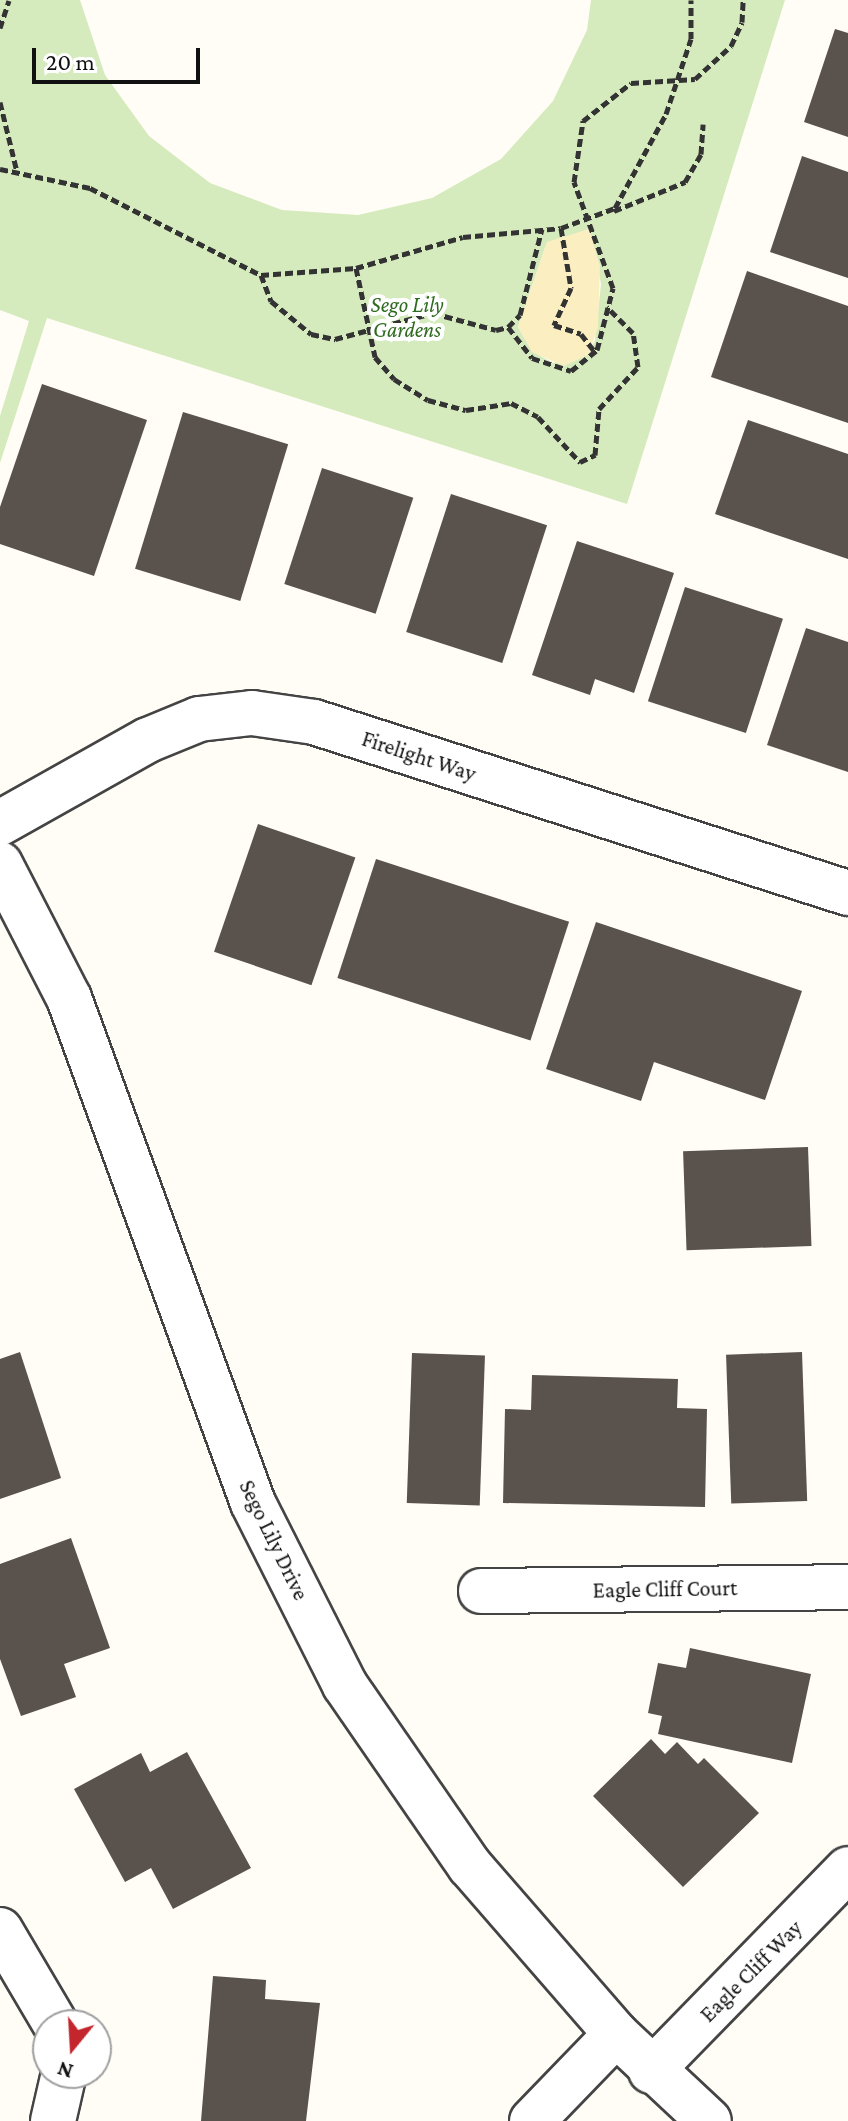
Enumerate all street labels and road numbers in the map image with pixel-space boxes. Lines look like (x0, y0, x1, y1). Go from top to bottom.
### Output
street label: Firelight Way (359, 725, 479, 787)
street label: Sego Lily Drive (234, 1476, 314, 1604)
street label: Eagle Cliff Court (593, 1575, 737, 1603)
street label: Eagle Cliff Way (694, 1914, 808, 2028)

